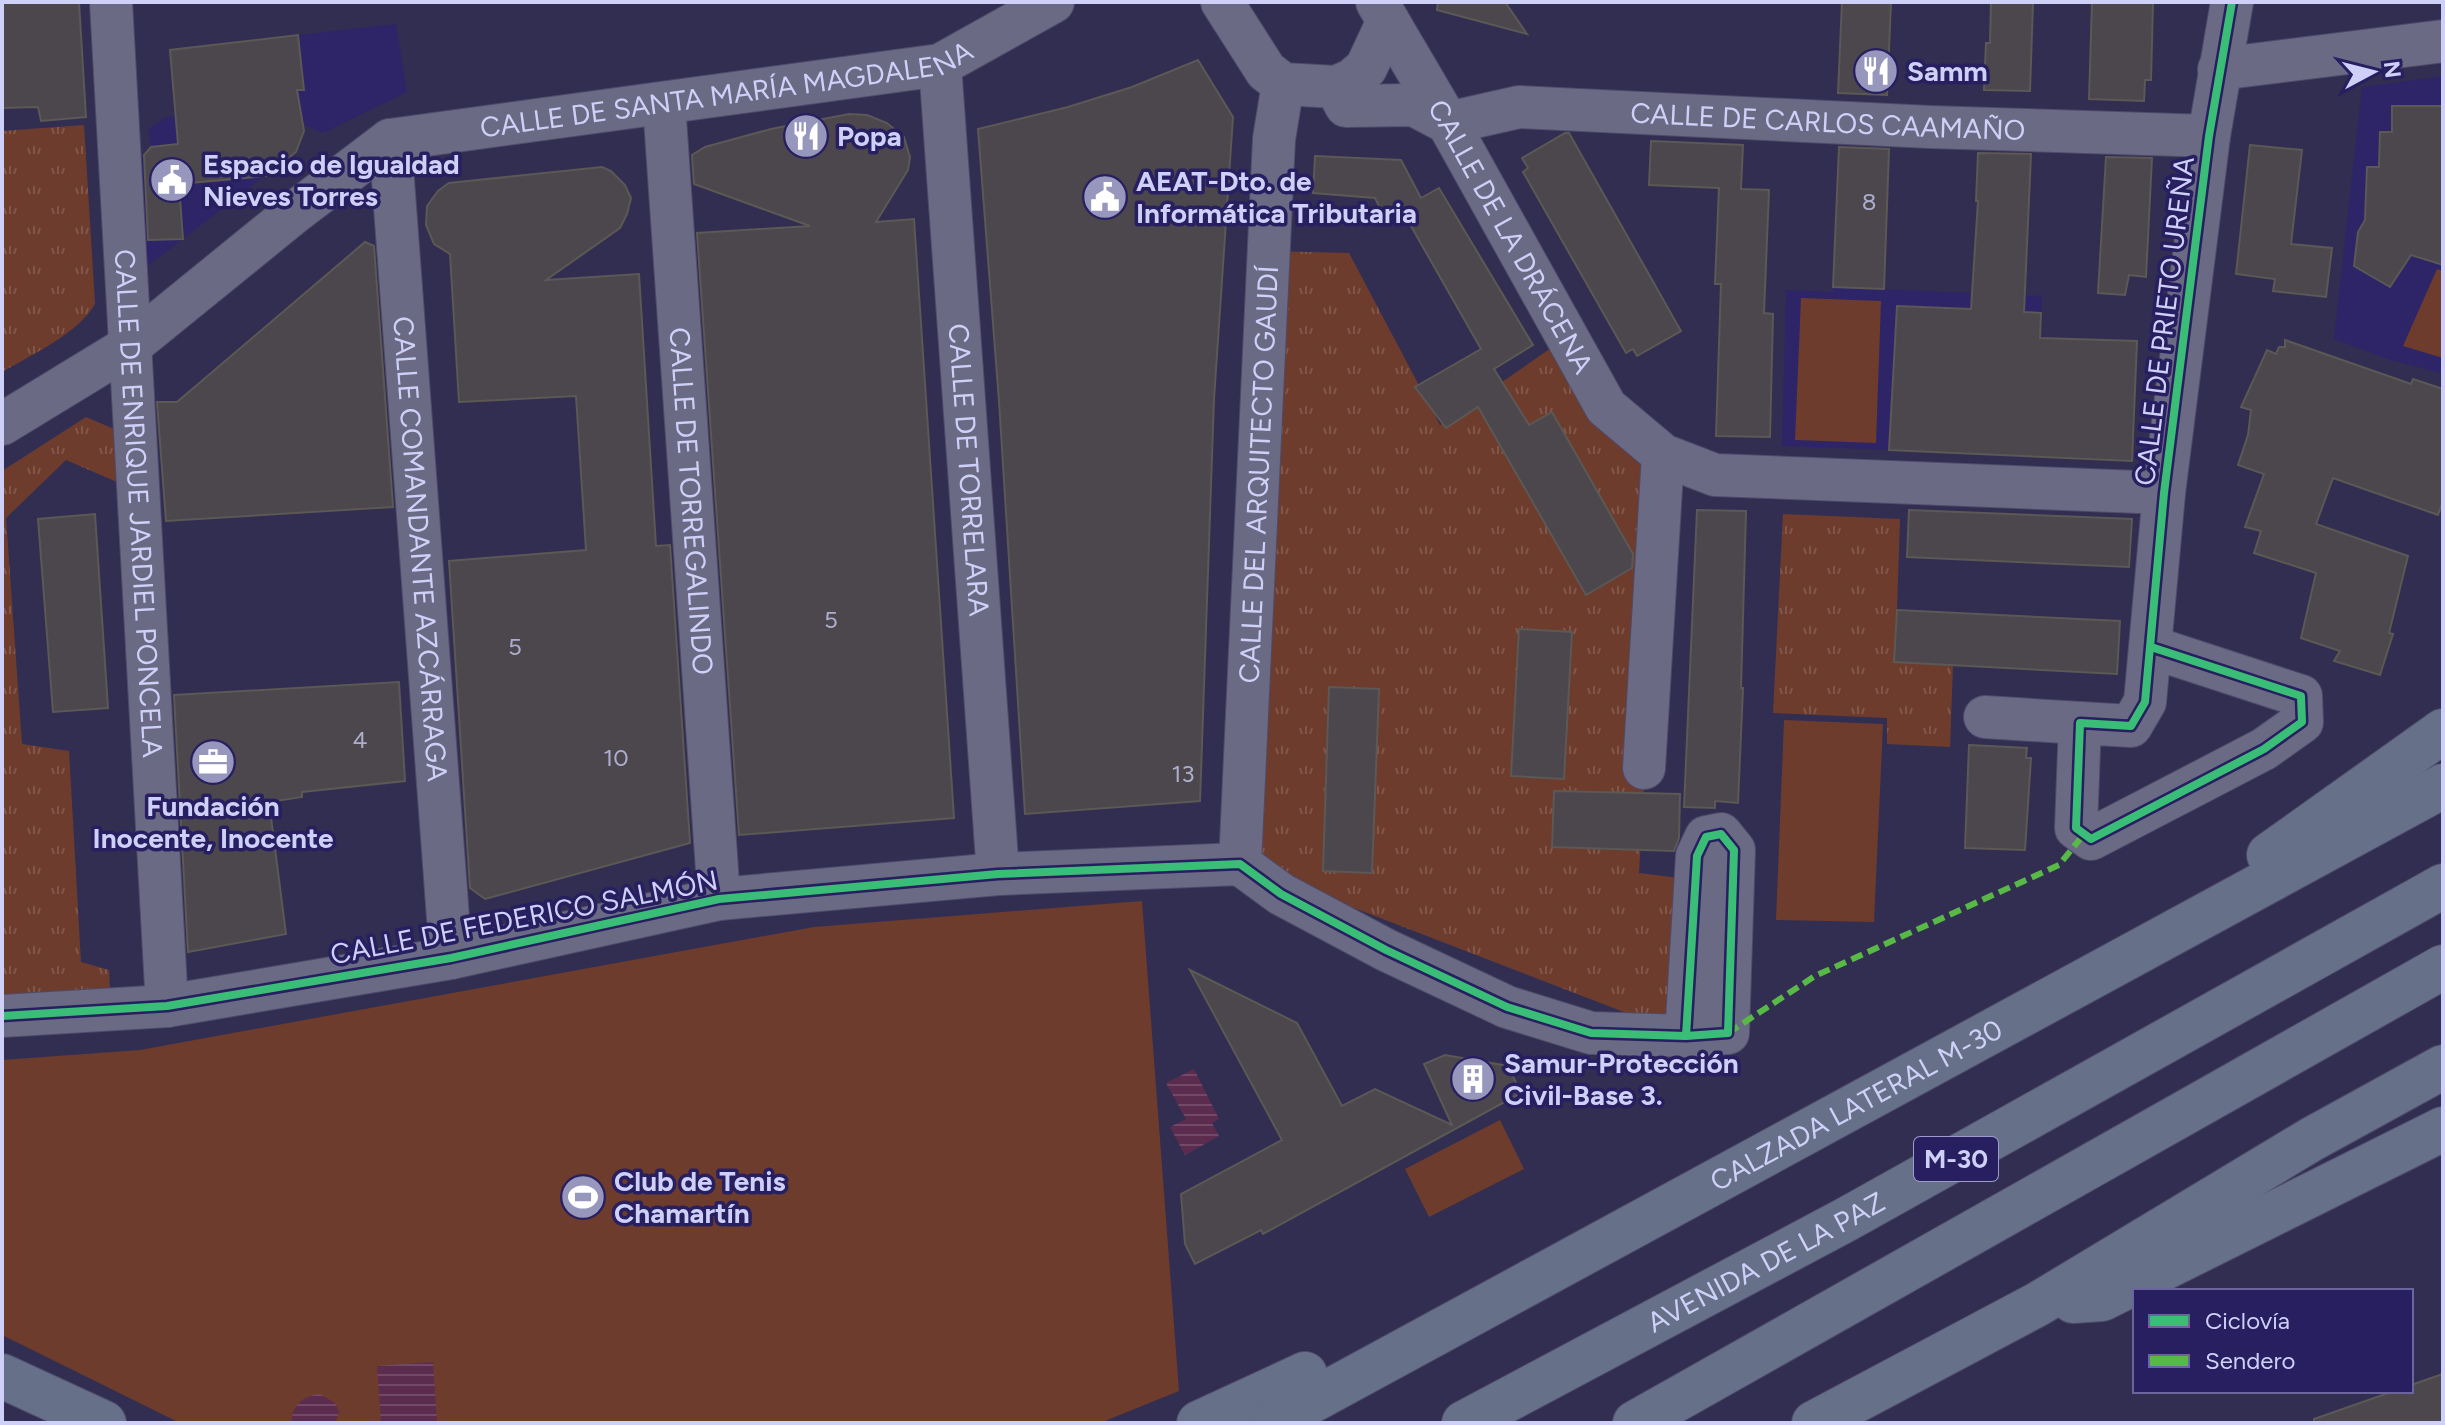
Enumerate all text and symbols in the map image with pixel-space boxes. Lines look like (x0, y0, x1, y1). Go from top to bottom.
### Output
north arrow (2333, 32, 2413, 112)
street label: CALLE DE SANTA MARÍA MAGDALENA (478, 33, 979, 145)
restaurant icon: Samm (1852, 47, 1900, 95)
place label: Samm (1907, 54, 1988, 88)
text: N (2378, 60, 2407, 80)
street label: CALLE DE LA DRÁCENA (1421, 93, 1601, 379)
street label: CALLE DE CARLOS CAAMAÑO (1630, 95, 2026, 147)
restaurant icon: Popa (782, 112, 830, 160)
place label: Popa (837, 119, 902, 153)
place label: Espacio de Igualdad Nieves Torres (203, 147, 460, 213)
street label: CALLE DE PRIETO UREÑA (2127, 155, 2201, 487)
public building icon: Espacio de Igualdad Nieves Torres (148, 156, 196, 204)
place label: AEAT-Dto. de Informática Tributaria (1136, 164, 1417, 230)
public building icon: AEAT-Dto. de Informática Tributaria (1081, 173, 1129, 221)
house number: 8 (1862, 187, 1876, 216)
street label: CALLE DE ENRIQUE JARDIEL PONCELA (108, 248, 170, 758)
street label: CALLE DEL ARQUITECTO GAUDÍ (1231, 263, 1285, 684)
street label: CALLE COMANDANTE AZCÁRRAGA (386, 315, 455, 783)
street label: CALLE DE TORRELARA (942, 322, 996, 618)
street label: CALLE DE TORREGALINDO (662, 326, 720, 676)
house number: 5 (824, 605, 838, 634)
house number: 5 (508, 632, 522, 661)
house number: 4 (353, 725, 368, 754)
office icon: Fundación Inocente, Inocente (189, 738, 237, 786)
house number: 10 (603, 743, 629, 772)
house number: 13 (1172, 759, 1194, 788)
place label: Fundación Inocente, Inocente (93, 789, 333, 855)
street label: CALLE DE FEDERICO SALMÓN (327, 863, 721, 971)
street label: CALZADA LATERAL M-30 (1705, 1014, 2009, 1198)
place label: Samur-Protección Civil-Base 3. (1504, 1046, 1739, 1112)
building icon: Samur-Protección Civil-Base 3. (1449, 1055, 1497, 1103)
road number: M-30 (1914, 1137, 1998, 1181)
place label: Club de Tenis Chamartín (614, 1164, 786, 1230)
sports icon: Club de Tenis Chamartín (559, 1173, 607, 1221)
street label: AVENIDA DE LA PAZ (1641, 1184, 1890, 1339)
legend (2133, 1289, 2413, 1393)
text: Ciclovía (2205, 1306, 2290, 1335)
text: Sendero (2205, 1346, 2295, 1375)

